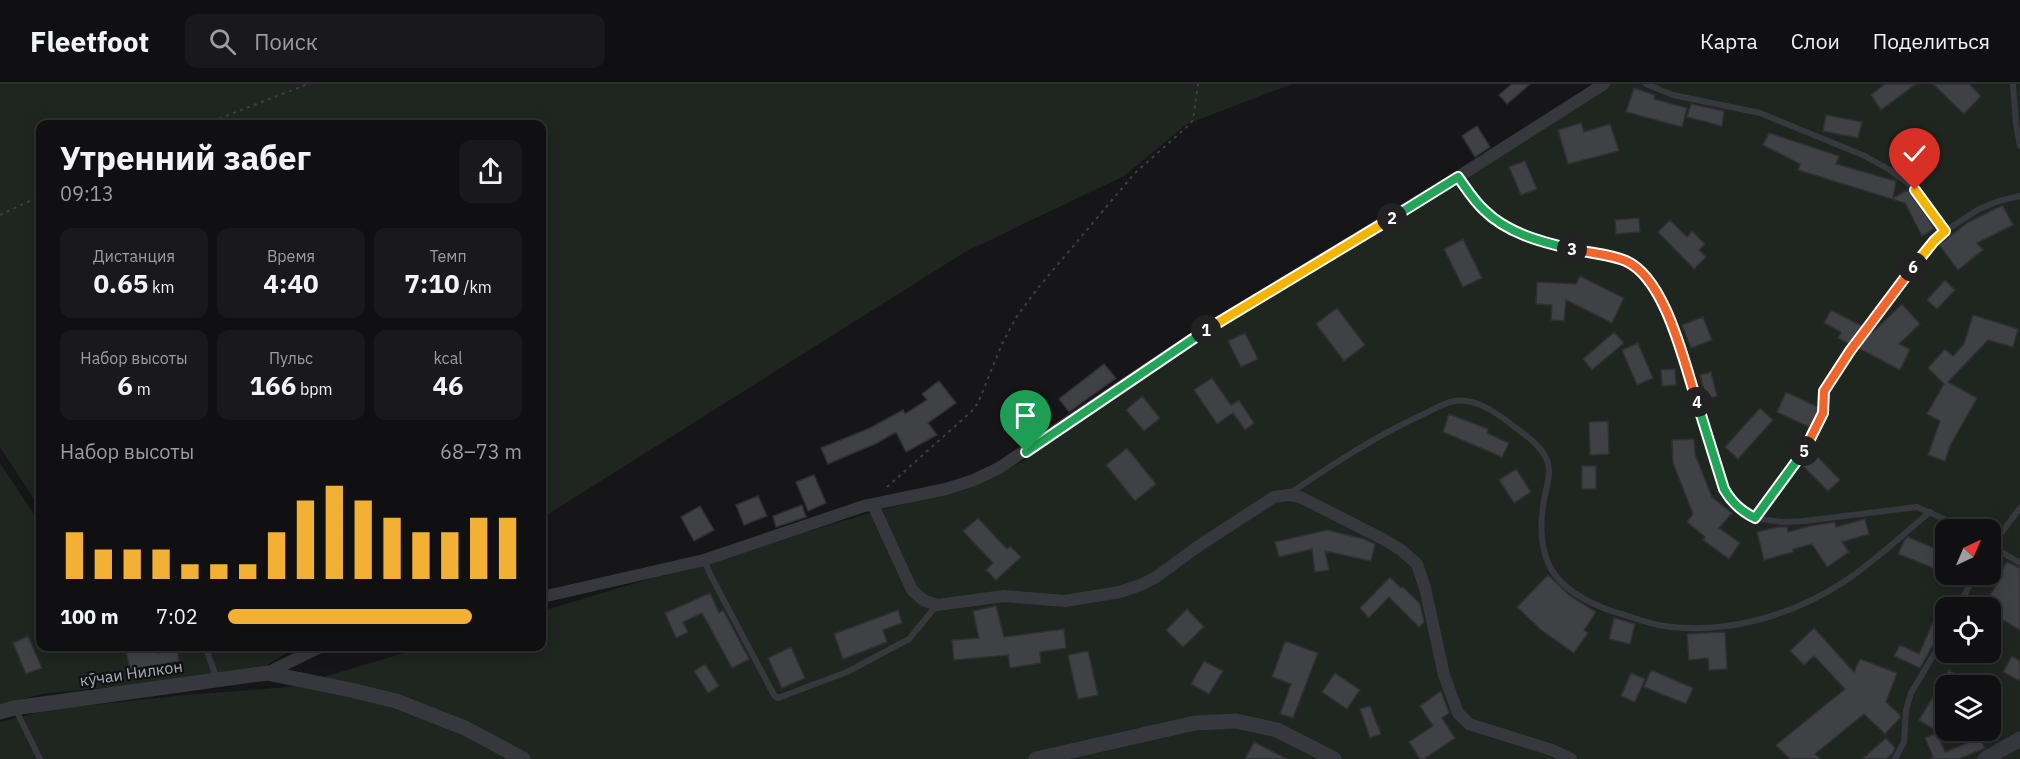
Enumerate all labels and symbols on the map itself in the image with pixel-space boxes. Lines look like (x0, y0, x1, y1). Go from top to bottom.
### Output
pin (1889, 128, 1940, 190)
pin: 2 (1377, 203, 1407, 233)
pin: 3 (1557, 234, 1587, 264)
pin: 6 (1898, 252, 1928, 282)
pin: 1 (1191, 315, 1221, 345)
pin: 4 (1682, 387, 1712, 417)
pin (1000, 390, 1051, 452)
pin: 5 (1789, 436, 1819, 466)
north arrow (1935, 519, 2001, 585)
street label: кӯчаи Нилкон (78, 656, 184, 690)

